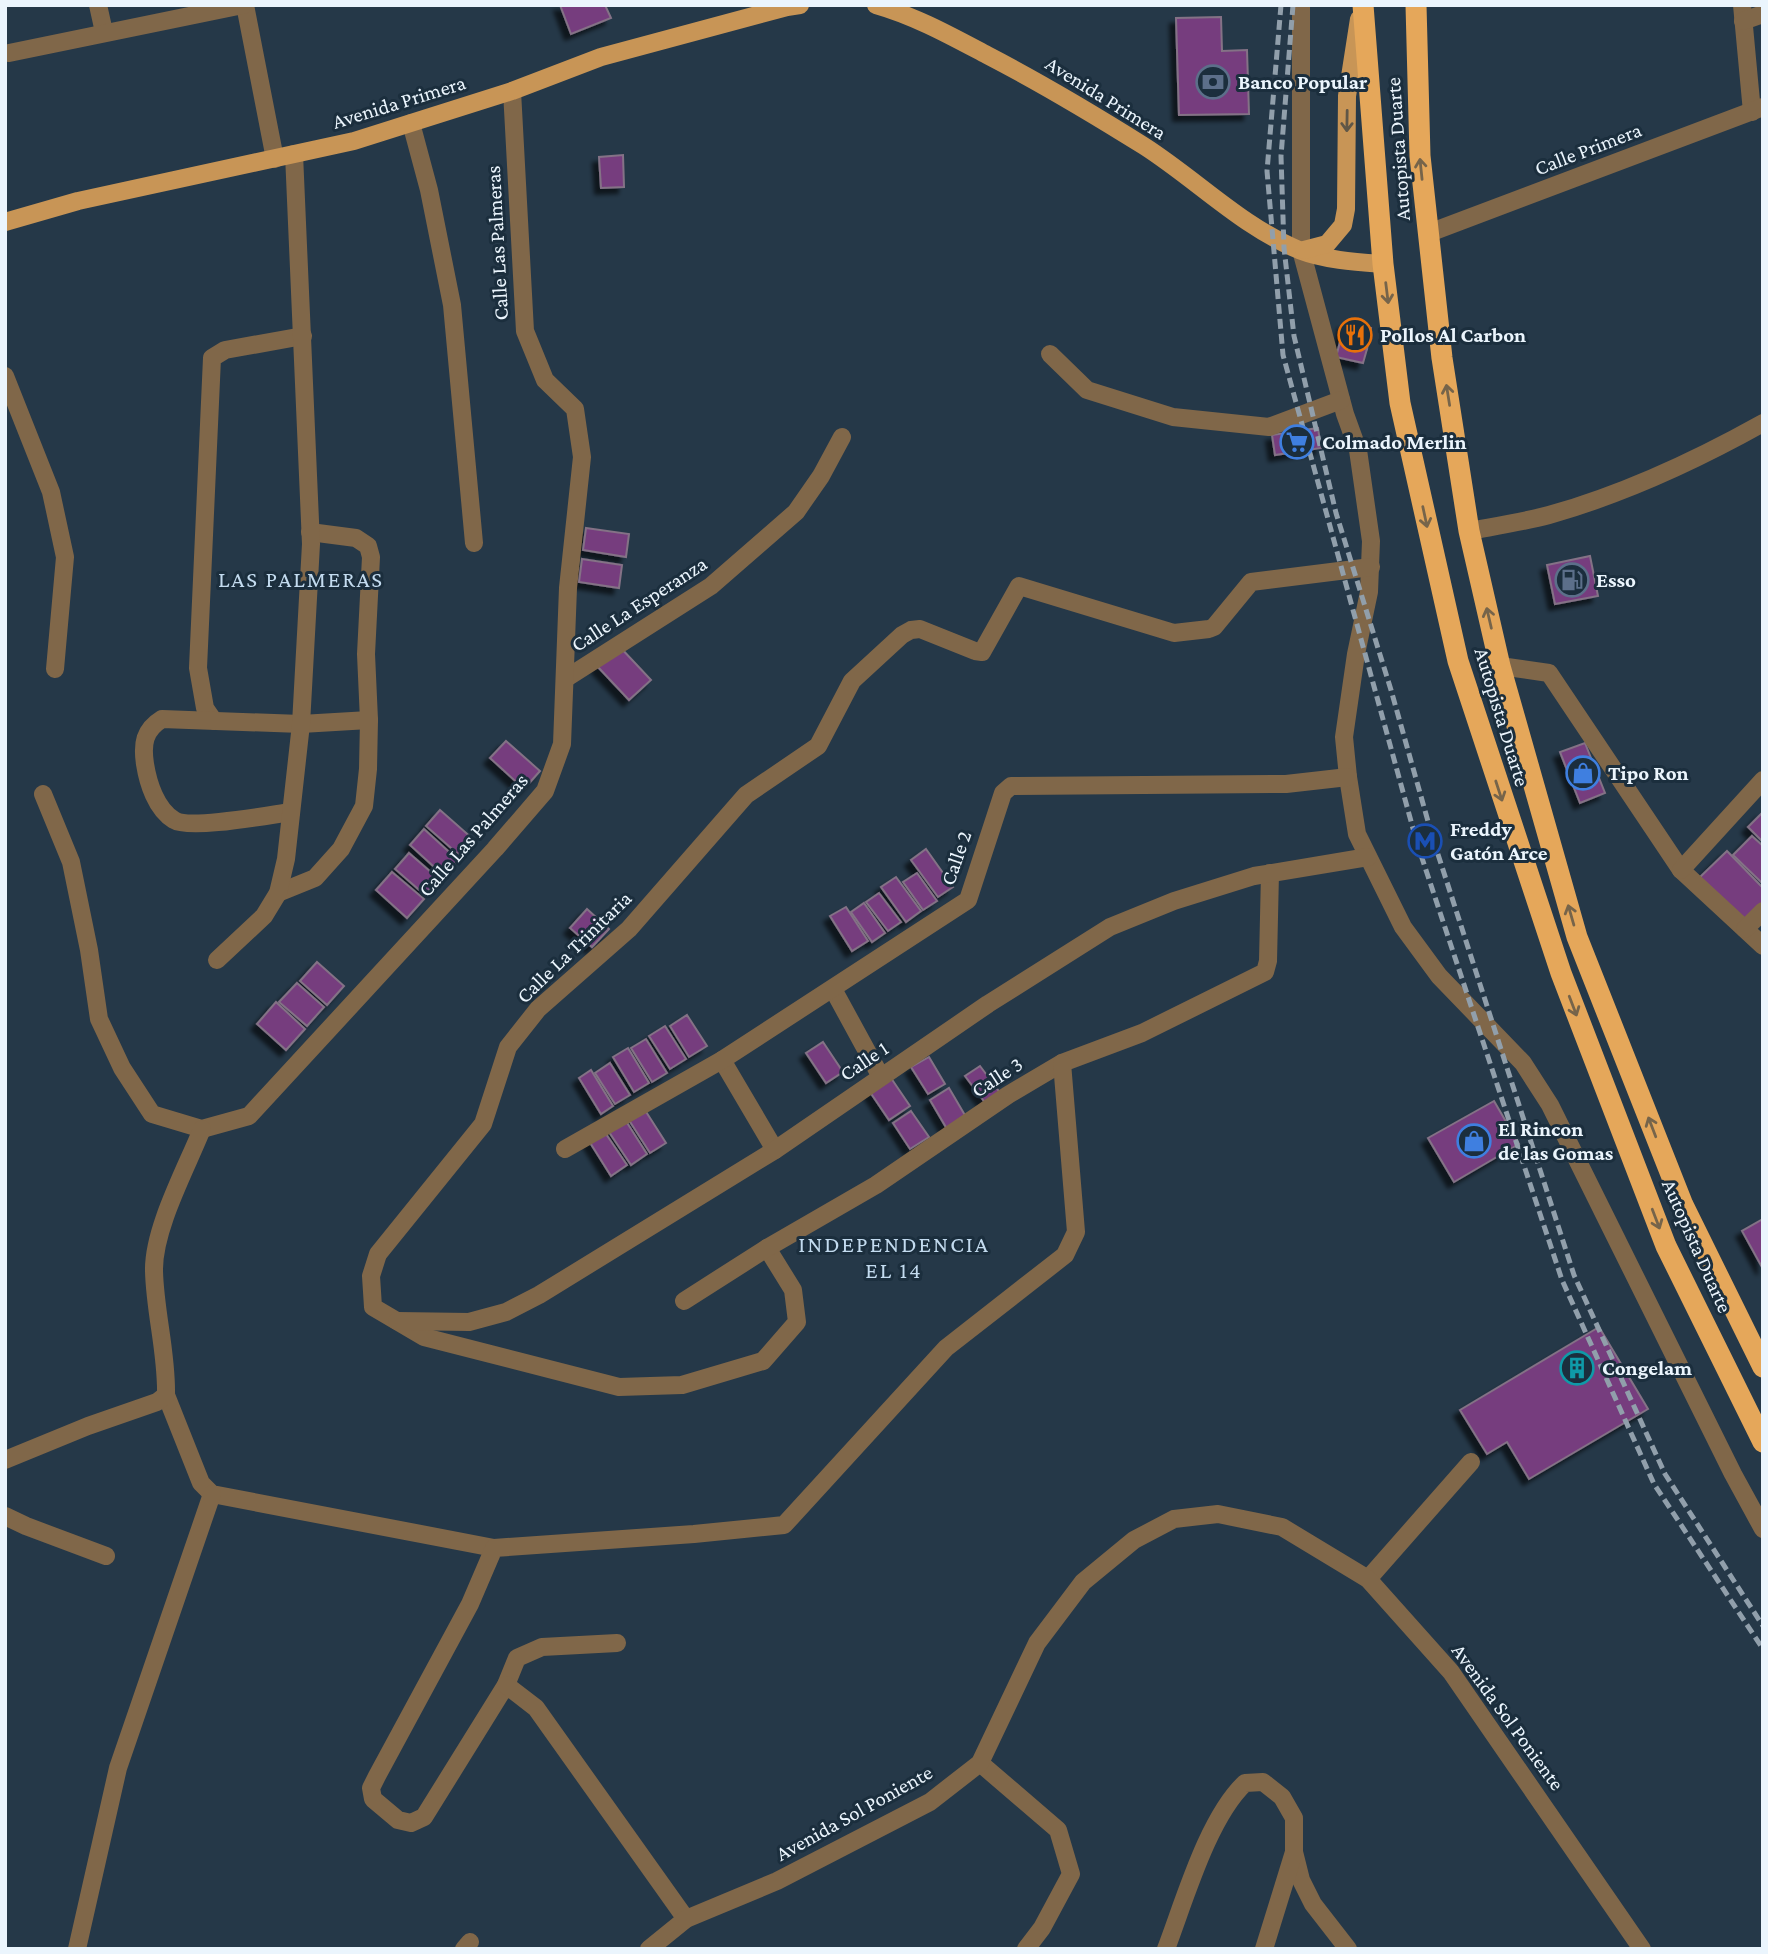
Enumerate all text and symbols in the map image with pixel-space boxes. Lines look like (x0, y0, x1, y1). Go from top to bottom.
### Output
street label: Avenida Primera (1041, 51, 1171, 145)
bank icon: Banco Popular (1194, 63, 1232, 101)
street label: Avenida Primera (329, 70, 469, 134)
place label: Banco Popular (1238, 70, 1368, 94)
street label: Autopista Duarte (1381, 76, 1415, 222)
one-way arrow (1340, 110, 1354, 133)
street label: Calle Primera (1531, 118, 1645, 180)
one-way arrow (1415, 158, 1428, 180)
street label: Calle Las Palmeras (481, 165, 513, 321)
one-way arrow (1380, 281, 1393, 304)
restaurant icon: Pollos Al Carbon (1336, 316, 1374, 354)
place label: Pollos Al Carbon (1380, 323, 1526, 347)
one-way arrow (1441, 384, 1454, 406)
supermarket icon: Colmado Merlin (1278, 423, 1316, 461)
place label: Colmado Merlin (1322, 430, 1467, 454)
one-way arrow (1419, 505, 1433, 528)
street label: Calle La Esperanza (567, 551, 712, 657)
fuel station icon: Esso (1553, 561, 1591, 599)
district label: LAS PALMERAS (218, 566, 384, 592)
place label: Esso (1596, 568, 1636, 592)
one-way arrow (1482, 607, 1495, 630)
street label: Autopista Duarte (1470, 645, 1534, 789)
shop icon: Tipo Ron (1564, 754, 1602, 792)
place label: Tipo Ron (1608, 761, 1689, 785)
street label: Calle Las Palmeras (413, 769, 533, 901)
one-way arrow (1494, 780, 1507, 802)
place label: Freddy Gatón Arce (1450, 817, 1548, 865)
metro station icon: Freddy Gatón Arce (1406, 822, 1444, 860)
street label: Calle 2 (936, 828, 976, 888)
street label: Calle La Trinitaria (511, 886, 637, 1008)
one-way arrow (1564, 904, 1577, 927)
one-way arrow (1568, 995, 1581, 1017)
street label: Calle 1 (835, 1036, 893, 1086)
street label: Calle 3 (967, 1052, 1027, 1102)
place label: El Rincon de las Gomas (1498, 1117, 1614, 1165)
one-way arrow (1645, 1117, 1658, 1139)
shop icon: El Rincon de las Gomas (1455, 1122, 1493, 1160)
street label: Autopista Duarte (1657, 1175, 1737, 1317)
one-way arrow (1650, 1207, 1663, 1229)
district label: INDEPENDENCIA EL 14 (798, 1231, 990, 1283)
building icon: Congelam (1558, 1349, 1596, 1387)
place label: Congelam (1602, 1356, 1692, 1380)
street label: Avenida Sol Poniente (1447, 1639, 1569, 1795)
street label: Avenida Sol Poniente (772, 1760, 936, 1866)

